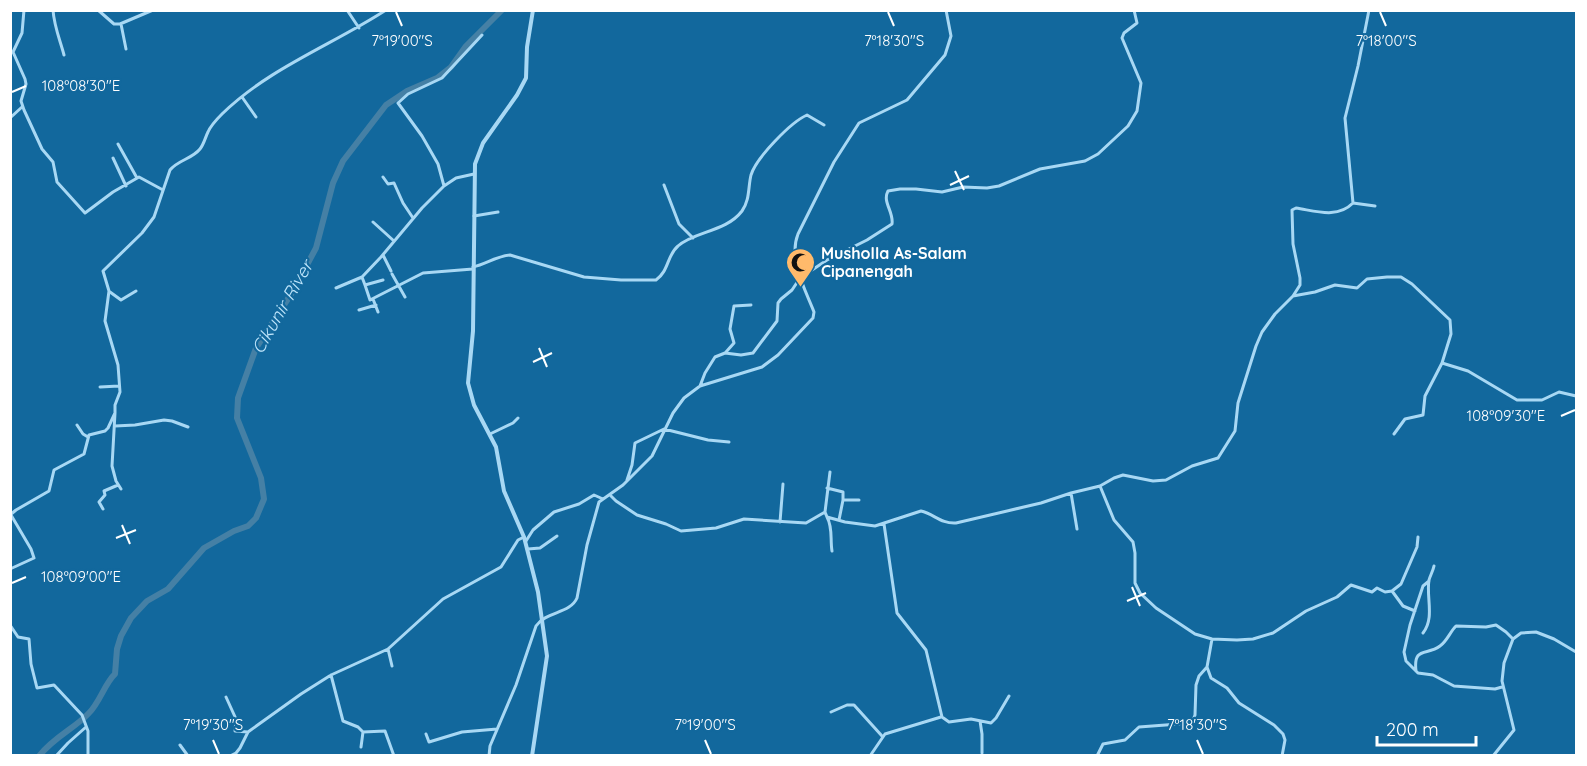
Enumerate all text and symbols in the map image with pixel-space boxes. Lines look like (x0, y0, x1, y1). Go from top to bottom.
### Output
text: 7°19'00"S (371, 31, 433, 50)
text: 7°18'30"S (864, 31, 924, 50)
text: 7°18'00"S (1355, 31, 1417, 50)
text: 108°08'30"E (42, 76, 120, 95)
place label: Musholla As-Salam Cipanengah (821, 243, 967, 281)
mosque icon: Musholla As-Salam Cipanengah (784, 246, 816, 288)
water label: Cikunir River (246, 254, 319, 358)
text: 108°09'30"E (1467, 406, 1545, 425)
text: 108°09'00"E (41, 567, 121, 586)
scale bar (1377, 709, 1476, 747)
text: 7°19'30"S (183, 715, 243, 734)
text: 7°19'00"S (674, 715, 736, 734)
text: 7°18'30"S (1167, 715, 1227, 734)
text: 200 m (1386, 718, 1439, 741)

